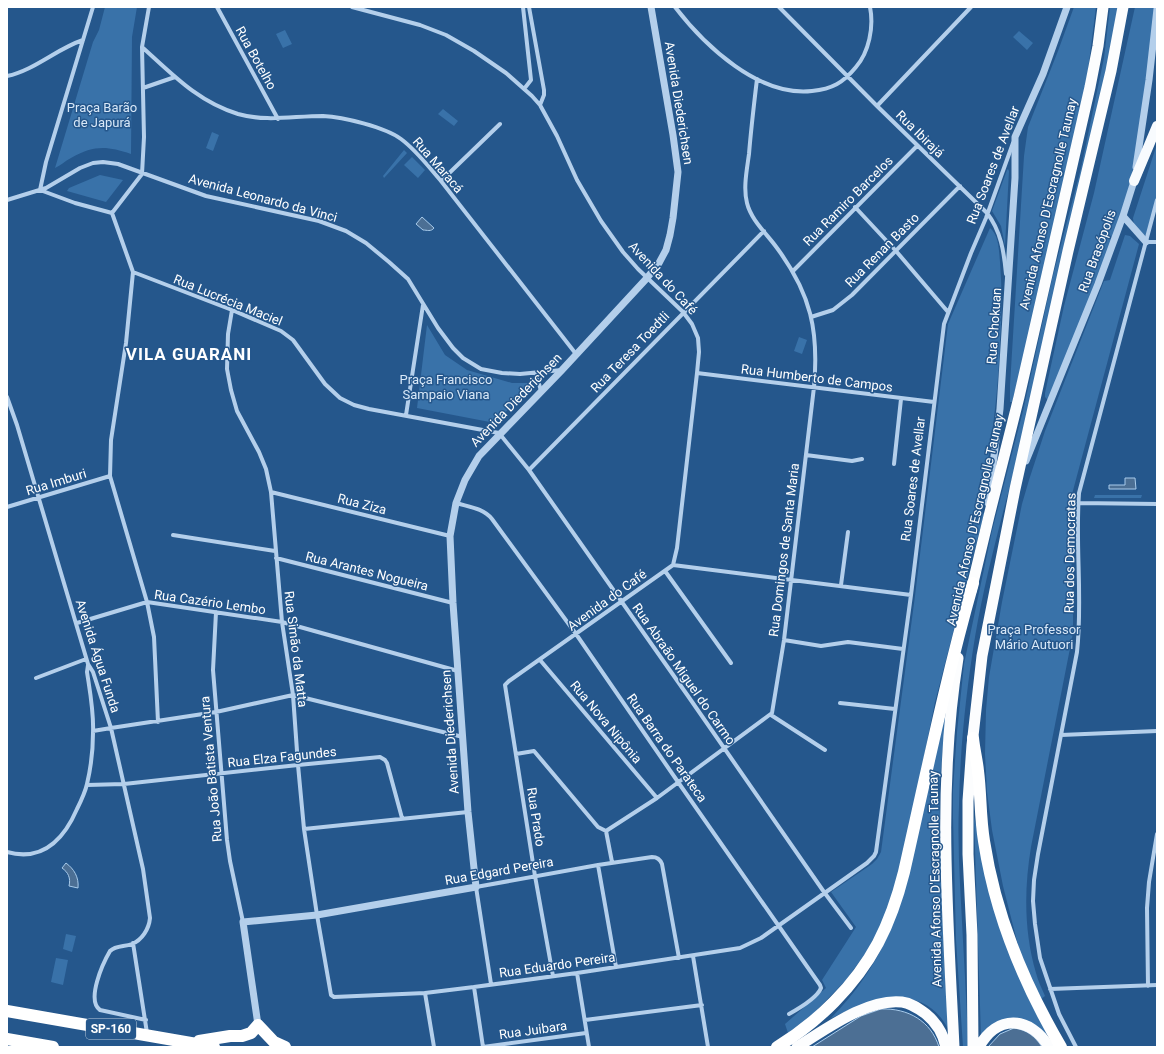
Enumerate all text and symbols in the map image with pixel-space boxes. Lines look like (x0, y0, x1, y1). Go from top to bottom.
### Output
street label: Rua Botelho (233, 24, 279, 92)
street label: Avenida Diederichsen (662, 40, 696, 166)
street label: Avenida Afonso D'Escragnolle Taunay (1016, 97, 1080, 311)
park label: Praça Barão de Japurá (67, 100, 137, 130)
street label: Rua Soares de Avellar (964, 103, 1023, 226)
street label: Rua Ibirajá (893, 107, 947, 161)
street label: Rua Maracá (410, 134, 466, 196)
street label: Rua Ramiro Barcelos (800, 153, 896, 249)
street label: Avenida Leonardo da Vinci (187, 171, 339, 225)
street label: Rua Brasópolis (1075, 207, 1119, 294)
street label: Rua Renan Basto (842, 210, 922, 290)
street label: Avenida do Café (625, 239, 701, 318)
street label: Rua Lucrécia Maciel (171, 271, 285, 329)
street label: Rua Chokuan (984, 287, 1004, 365)
street label: Rua Teresa Toedtli (588, 308, 672, 396)
district label: VILA GUARANI (126, 344, 252, 364)
street label: Avenida Diederichsen (467, 350, 565, 450)
street label: Rua Humberto de Campos (740, 361, 894, 395)
park label: Praça Francisco Sampaio Viana (400, 372, 492, 402)
street label: Avenida Afonso D'Escragnolle Taunay (943, 413, 1007, 627)
street label: Rua Soares de Avellar (898, 415, 928, 542)
street label: Rua Domingos de Santa Maria (766, 462, 802, 638)
street label: Rua Imburi (24, 466, 88, 498)
street label: Rua Ziza (336, 491, 388, 517)
street label: Rua dos Democratas (1061, 492, 1079, 613)
street label: Rua Arantes Nogueira (304, 548, 430, 594)
street label: Avenida do Café (565, 566, 650, 634)
street label: Rua Cazério Lembo (153, 587, 267, 617)
street label: Rua Simão da Matta (281, 590, 311, 708)
street label: Avenida Água Funda (73, 597, 123, 715)
street label: Rua Abraão Miguel do Carmo (629, 600, 739, 748)
park label: Praça Professor Mário Autuori (988, 622, 1081, 652)
street label: Avenida Diederichsen (438, 669, 462, 795)
street label: Rua Nova Nipônia (567, 678, 645, 766)
street label: Rua Barra do Parateca (624, 691, 710, 805)
street label: Rua João Batista Ventura (197, 695, 225, 843)
street label: Rua Elza Fagundes (227, 744, 337, 770)
street label: Avenida Afonso D'Escragnolle Taunay (926, 770, 944, 988)
street label: Rua Prado (524, 786, 548, 848)
street label: Rua Edgard Pereira (444, 854, 554, 888)
street label: Rua Eduardo Pereira (498, 949, 616, 981)
street label: Rua Juibara (498, 1018, 568, 1042)
road number: SP-160 (86, 1019, 136, 1039)

